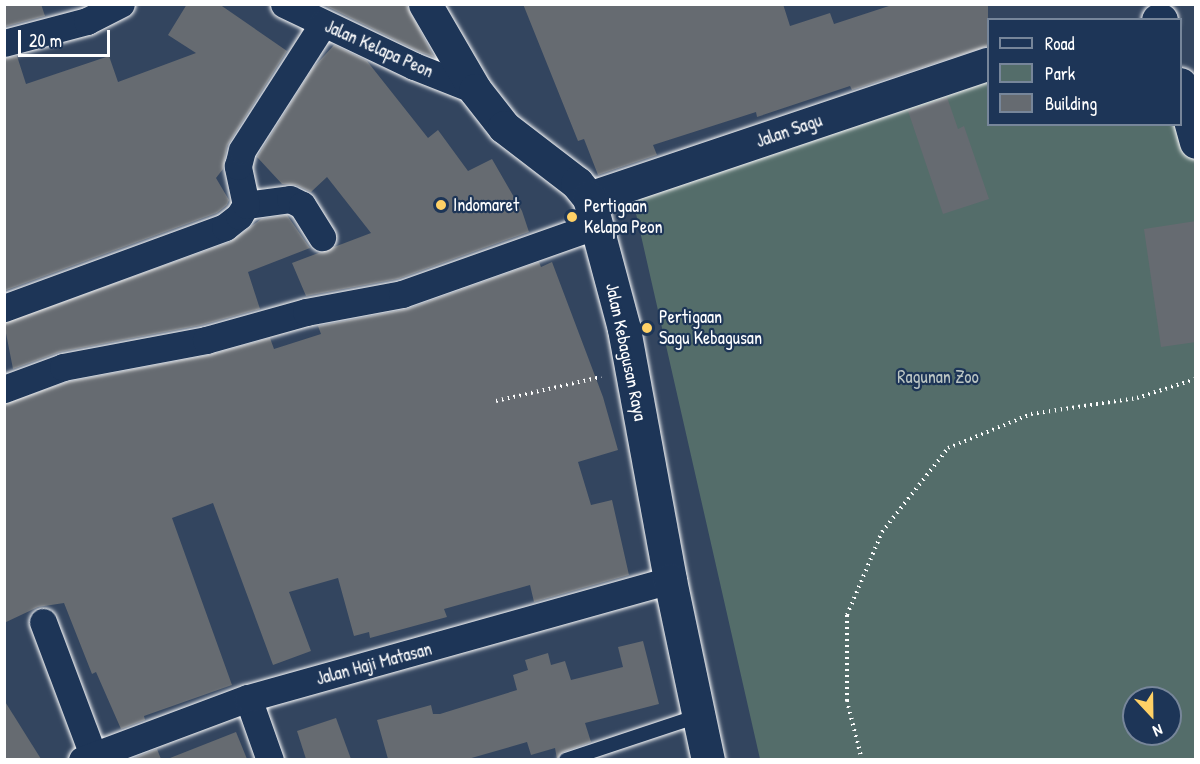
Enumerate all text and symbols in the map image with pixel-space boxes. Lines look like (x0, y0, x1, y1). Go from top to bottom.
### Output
street label: Jalan Kelapa Peon (321, 15, 437, 83)
scale bar (21, 18, 112, 56)
legend (987, 18, 1182, 126)
text: 20 m (29, 28, 62, 53)
text: Road (1045, 31, 1075, 56)
text: Park (1045, 61, 1075, 86)
text: Building (1045, 91, 1097, 116)
street label: Jalan Sagu (753, 110, 825, 152)
place label: Indomaret (453, 194, 519, 216)
place label: Pertigaan Kelapa Peon (584, 196, 663, 238)
marker: Indomaret (434, 198, 448, 212)
marker: Pertigaan Kelapa Peon (565, 210, 579, 224)
street label: Jalan Kebagusan Raya (601, 281, 651, 423)
place label: Pertigaan Sagu Kebagusan (659, 307, 762, 350)
marker: Pertigaan Sagu Kebagusan (640, 321, 654, 335)
park label: Ragunan Zoo (897, 366, 979, 388)
street label: Jalan Haji Matasan (314, 638, 434, 690)
north arrow (1122, 686, 1182, 746)
text: N (1150, 719, 1166, 743)

